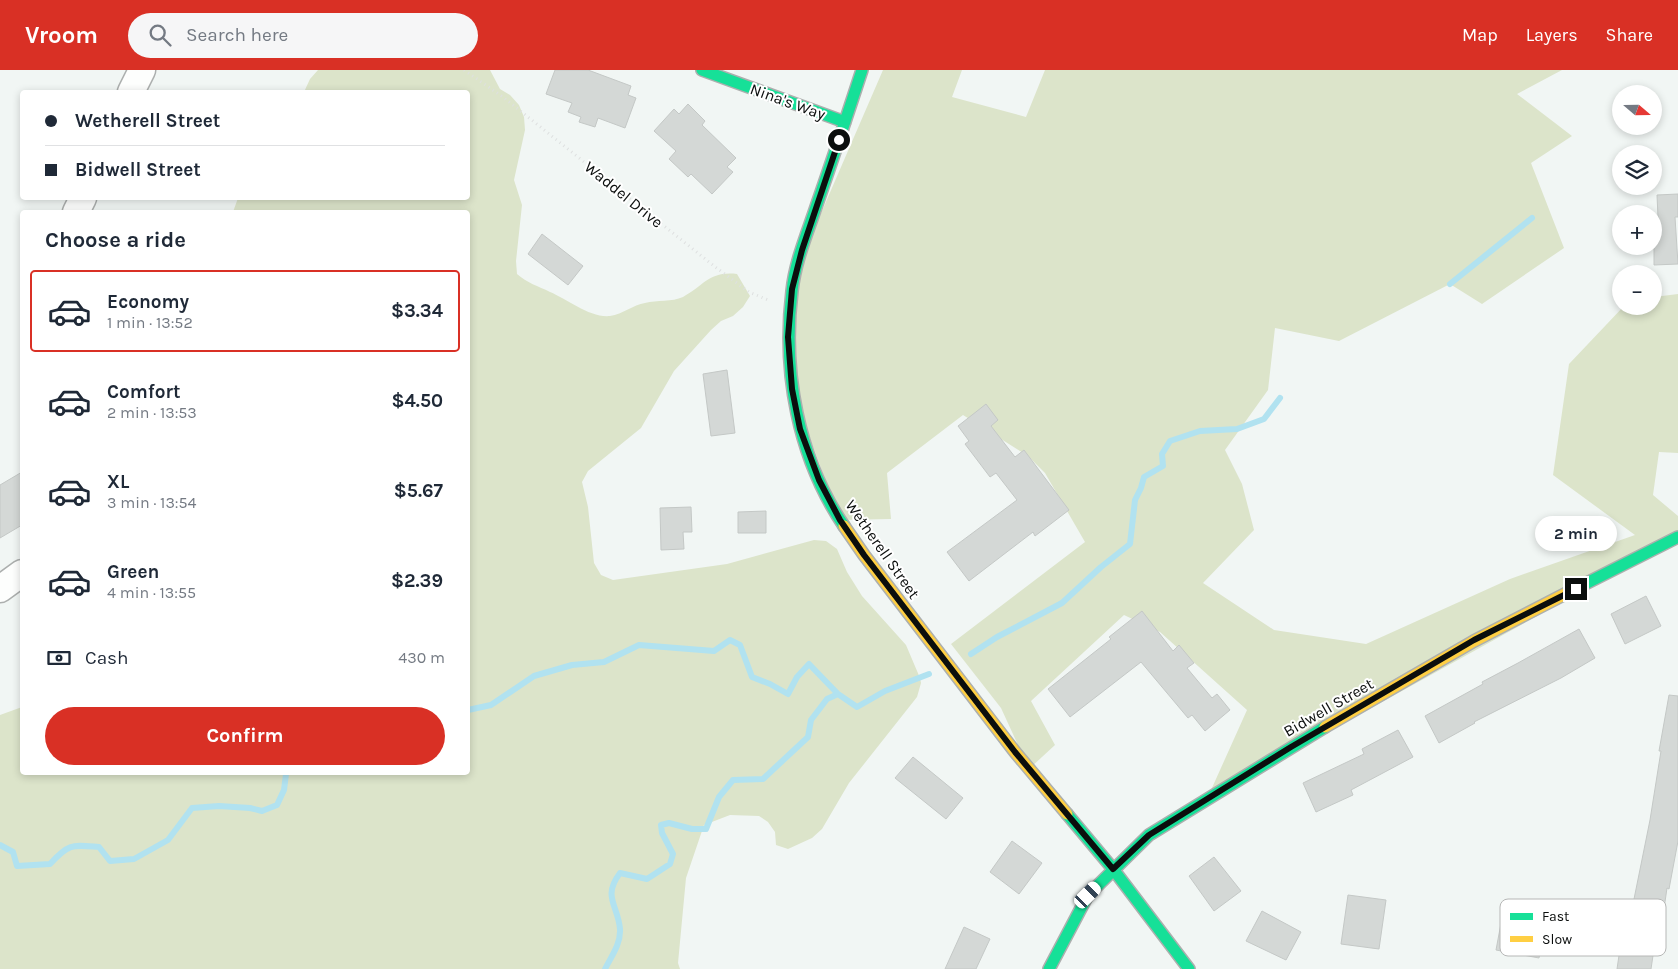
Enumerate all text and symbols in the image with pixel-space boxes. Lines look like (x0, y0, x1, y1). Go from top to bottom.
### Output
search box (128, 13, 478, 58)
text: Vroom (25, 21, 98, 49)
icon: search (146, 21, 174, 49)
text: Search here (186, 24, 288, 46)
text: Map (1462, 24, 1498, 46)
text: Layers (1526, 24, 1578, 46)
text: Share (1606, 24, 1653, 46)
street label: Nina's Way (748, 79, 829, 124)
north arrow (1612, 85, 1662, 135)
map controls (1612, 85, 1662, 315)
text: Wetherell Street (75, 110, 220, 132)
route start (828, 129, 850, 151)
button: layers (1612, 145, 1662, 195)
street label: Waddel Drive (581, 157, 667, 232)
text: Bidwell Street (75, 159, 201, 181)
button: + (1612, 205, 1662, 255)
text: Choose a ride (45, 227, 186, 253)
button: − (1612, 265, 1662, 315)
icon: car (47, 289, 92, 334)
text: Economy (107, 291, 189, 313)
text: $3.34 (391, 300, 443, 322)
text: 1 min · 13:52 (107, 313, 193, 332)
icon: car (47, 379, 92, 424)
text: Comfort (107, 381, 181, 403)
text: $4.50 (391, 390, 443, 412)
text: 2 min · 13:53 (107, 403, 197, 422)
icon: car (47, 469, 92, 514)
text: XL (107, 471, 129, 493)
text: $5.67 (394, 480, 443, 502)
text: 3 min · 13:54 (107, 493, 197, 512)
street label: Wetherell Street (841, 496, 924, 602)
callout: 2 min (1535, 516, 1617, 552)
text: 2 min (1554, 524, 1598, 543)
icon: car (47, 559, 92, 604)
text: Green (107, 561, 159, 583)
text: $2.39 (391, 570, 443, 592)
route end (1565, 578, 1587, 600)
text: 4 min · 13:55 (107, 583, 196, 602)
icon: cash (45, 644, 73, 672)
text: Cash (85, 647, 129, 669)
text: 430 m (398, 648, 445, 667)
street label: Bidwell Street (1280, 674, 1377, 741)
button: Confirm (45, 707, 445, 765)
car (1072, 879, 1103, 911)
legend (1500, 899, 1666, 956)
text: Fast (1542, 908, 1569, 925)
text: Slow (1542, 931, 1572, 948)

